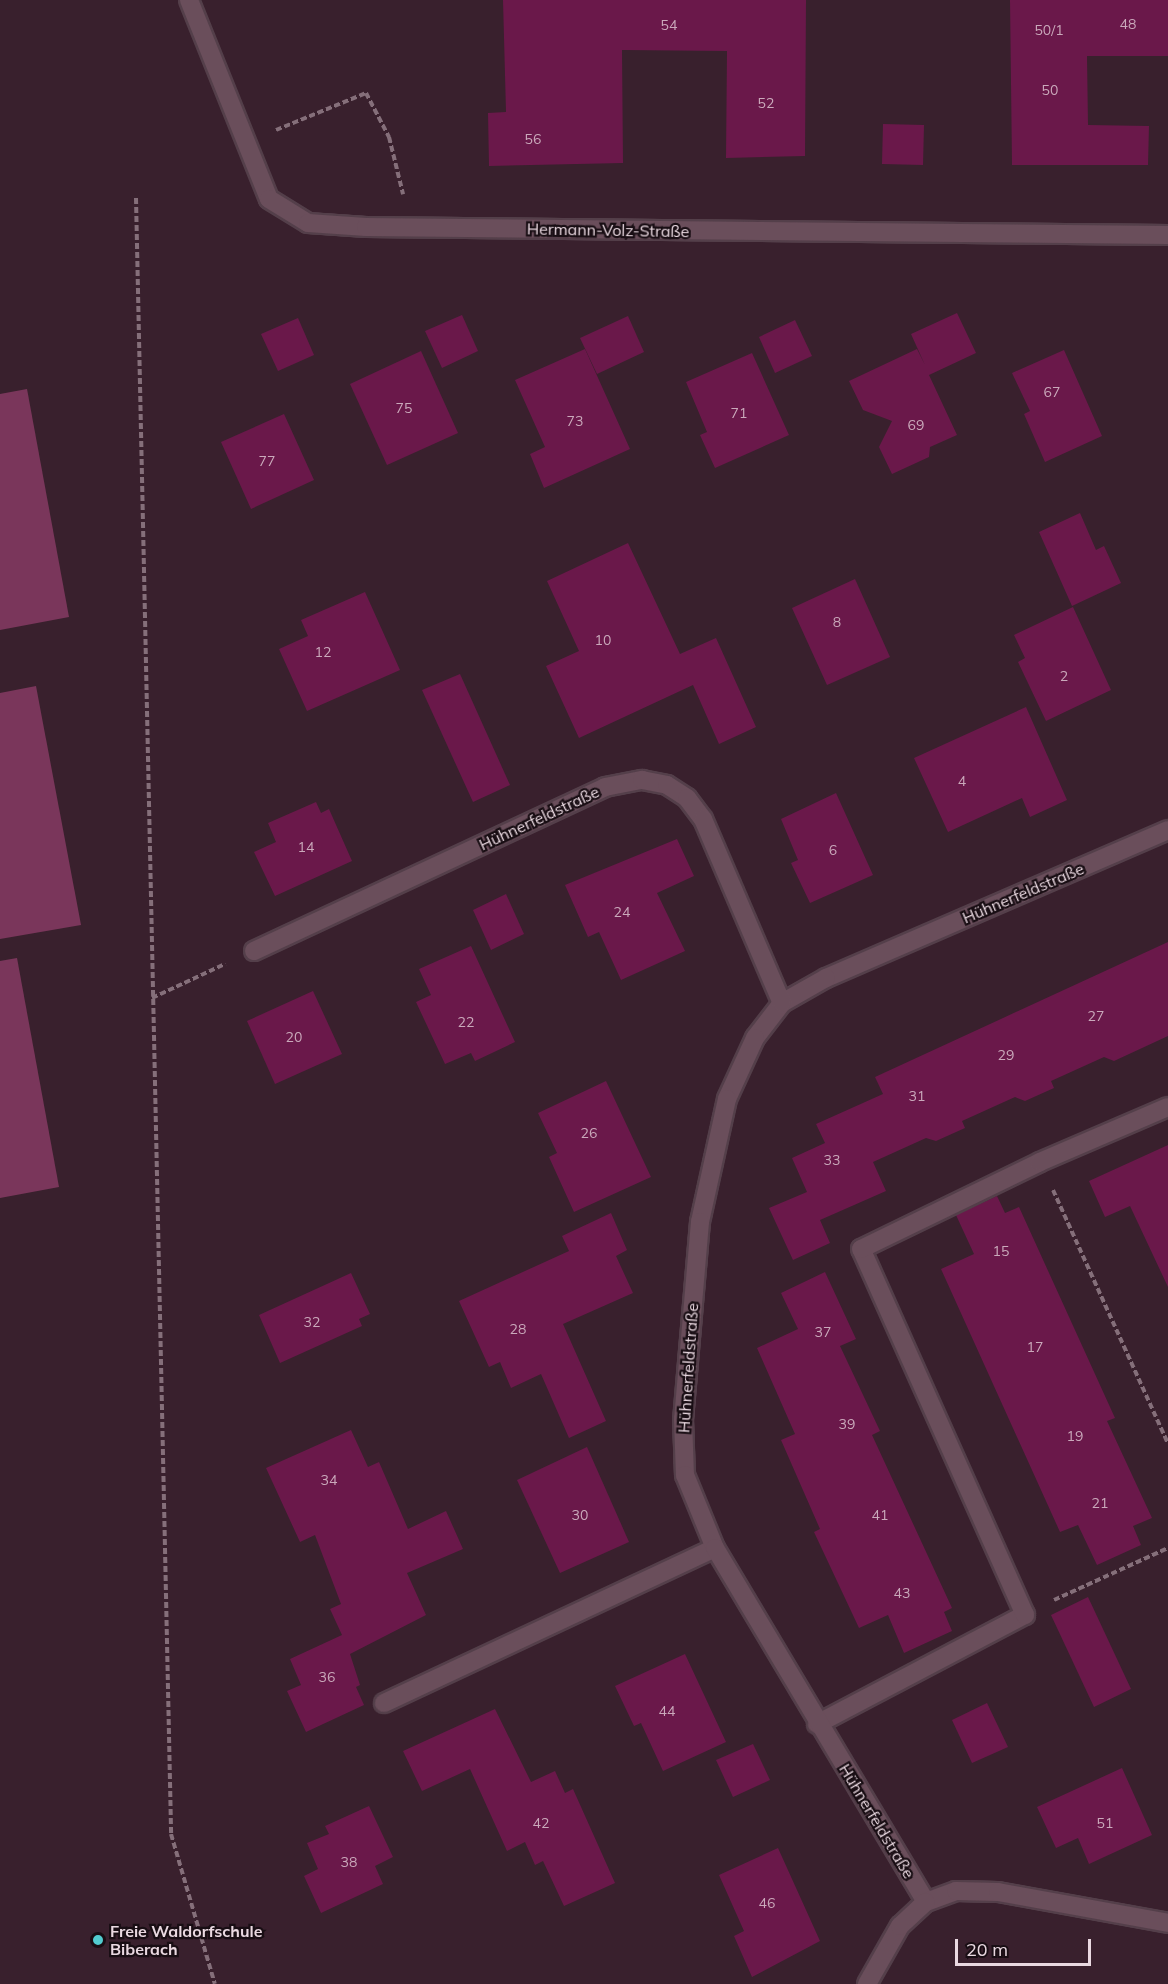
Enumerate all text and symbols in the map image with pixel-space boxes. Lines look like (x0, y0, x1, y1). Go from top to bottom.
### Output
house number: 48 (1120, 16, 1136, 32)
house number: 54 (661, 17, 677, 33)
house number: 50/1 (1034, 22, 1064, 38)
house number: 50 (1042, 82, 1058, 98)
house number: 52 (758, 95, 774, 111)
house number: 56 (525, 131, 541, 147)
street label: Hermann-Volz-Straße (527, 219, 689, 241)
house number: 67 (1044, 384, 1060, 400)
house number: 75 (396, 400, 412, 416)
house number: 71 (731, 405, 747, 421)
house number: 73 (567, 413, 583, 429)
house number: 69 (908, 417, 924, 433)
house number: 77 (259, 453, 275, 469)
house number: 8 (833, 614, 841, 630)
house number: 10 (595, 632, 611, 648)
house number: 12 (315, 644, 331, 660)
house number: 2 (1060, 668, 1068, 684)
house number: 4 (958, 773, 966, 789)
street label: Hühnerfeldstraße (476, 782, 602, 854)
house number: 14 (298, 839, 314, 855)
house number: 6 (829, 842, 837, 858)
street label: Hühnerfeldstraße (959, 859, 1087, 927)
house number: 24 (614, 904, 630, 920)
house number: 27 (1088, 1008, 1104, 1024)
house number: 22 (458, 1014, 474, 1030)
house number: 20 (286, 1029, 302, 1045)
house number: 29 (998, 1047, 1014, 1063)
house number: 31 (909, 1088, 925, 1104)
house number: 26 (581, 1125, 597, 1141)
house number: 33 (824, 1152, 840, 1168)
house number: 15 (993, 1243, 1009, 1259)
street label: Hühnerfeldstraße (674, 1302, 702, 1434)
house number: 32 (304, 1314, 320, 1330)
house number: 28 (510, 1321, 526, 1337)
house number: 37 (815, 1324, 831, 1340)
house number: 17 (1027, 1339, 1043, 1355)
house number: 39 (839, 1416, 855, 1432)
house number: 19 (1067, 1428, 1083, 1444)
house number: 34 (321, 1472, 337, 1488)
house number: 21 (1092, 1495, 1108, 1511)
house number: 30 (572, 1507, 588, 1523)
house number: 41 (872, 1507, 888, 1523)
house number: 43 (894, 1585, 910, 1601)
house number: 36 (319, 1669, 335, 1685)
house number: 44 (659, 1703, 675, 1719)
street label: Hühnerfeldstraße (835, 1760, 919, 1882)
house number: 42 (533, 1815, 549, 1831)
house number: 51 (1097, 1815, 1113, 1831)
house number: 38 (341, 1854, 357, 1870)
house number: 46 (759, 1895, 775, 1911)
place label: Freie Waldorfschule Biberach (110, 1921, 262, 1959)
scale bar (958, 1927, 1094, 1965)
marker: Freie Waldorfschule Biberach (91, 1933, 105, 1947)
text: 20 m (966, 1938, 1008, 1961)

